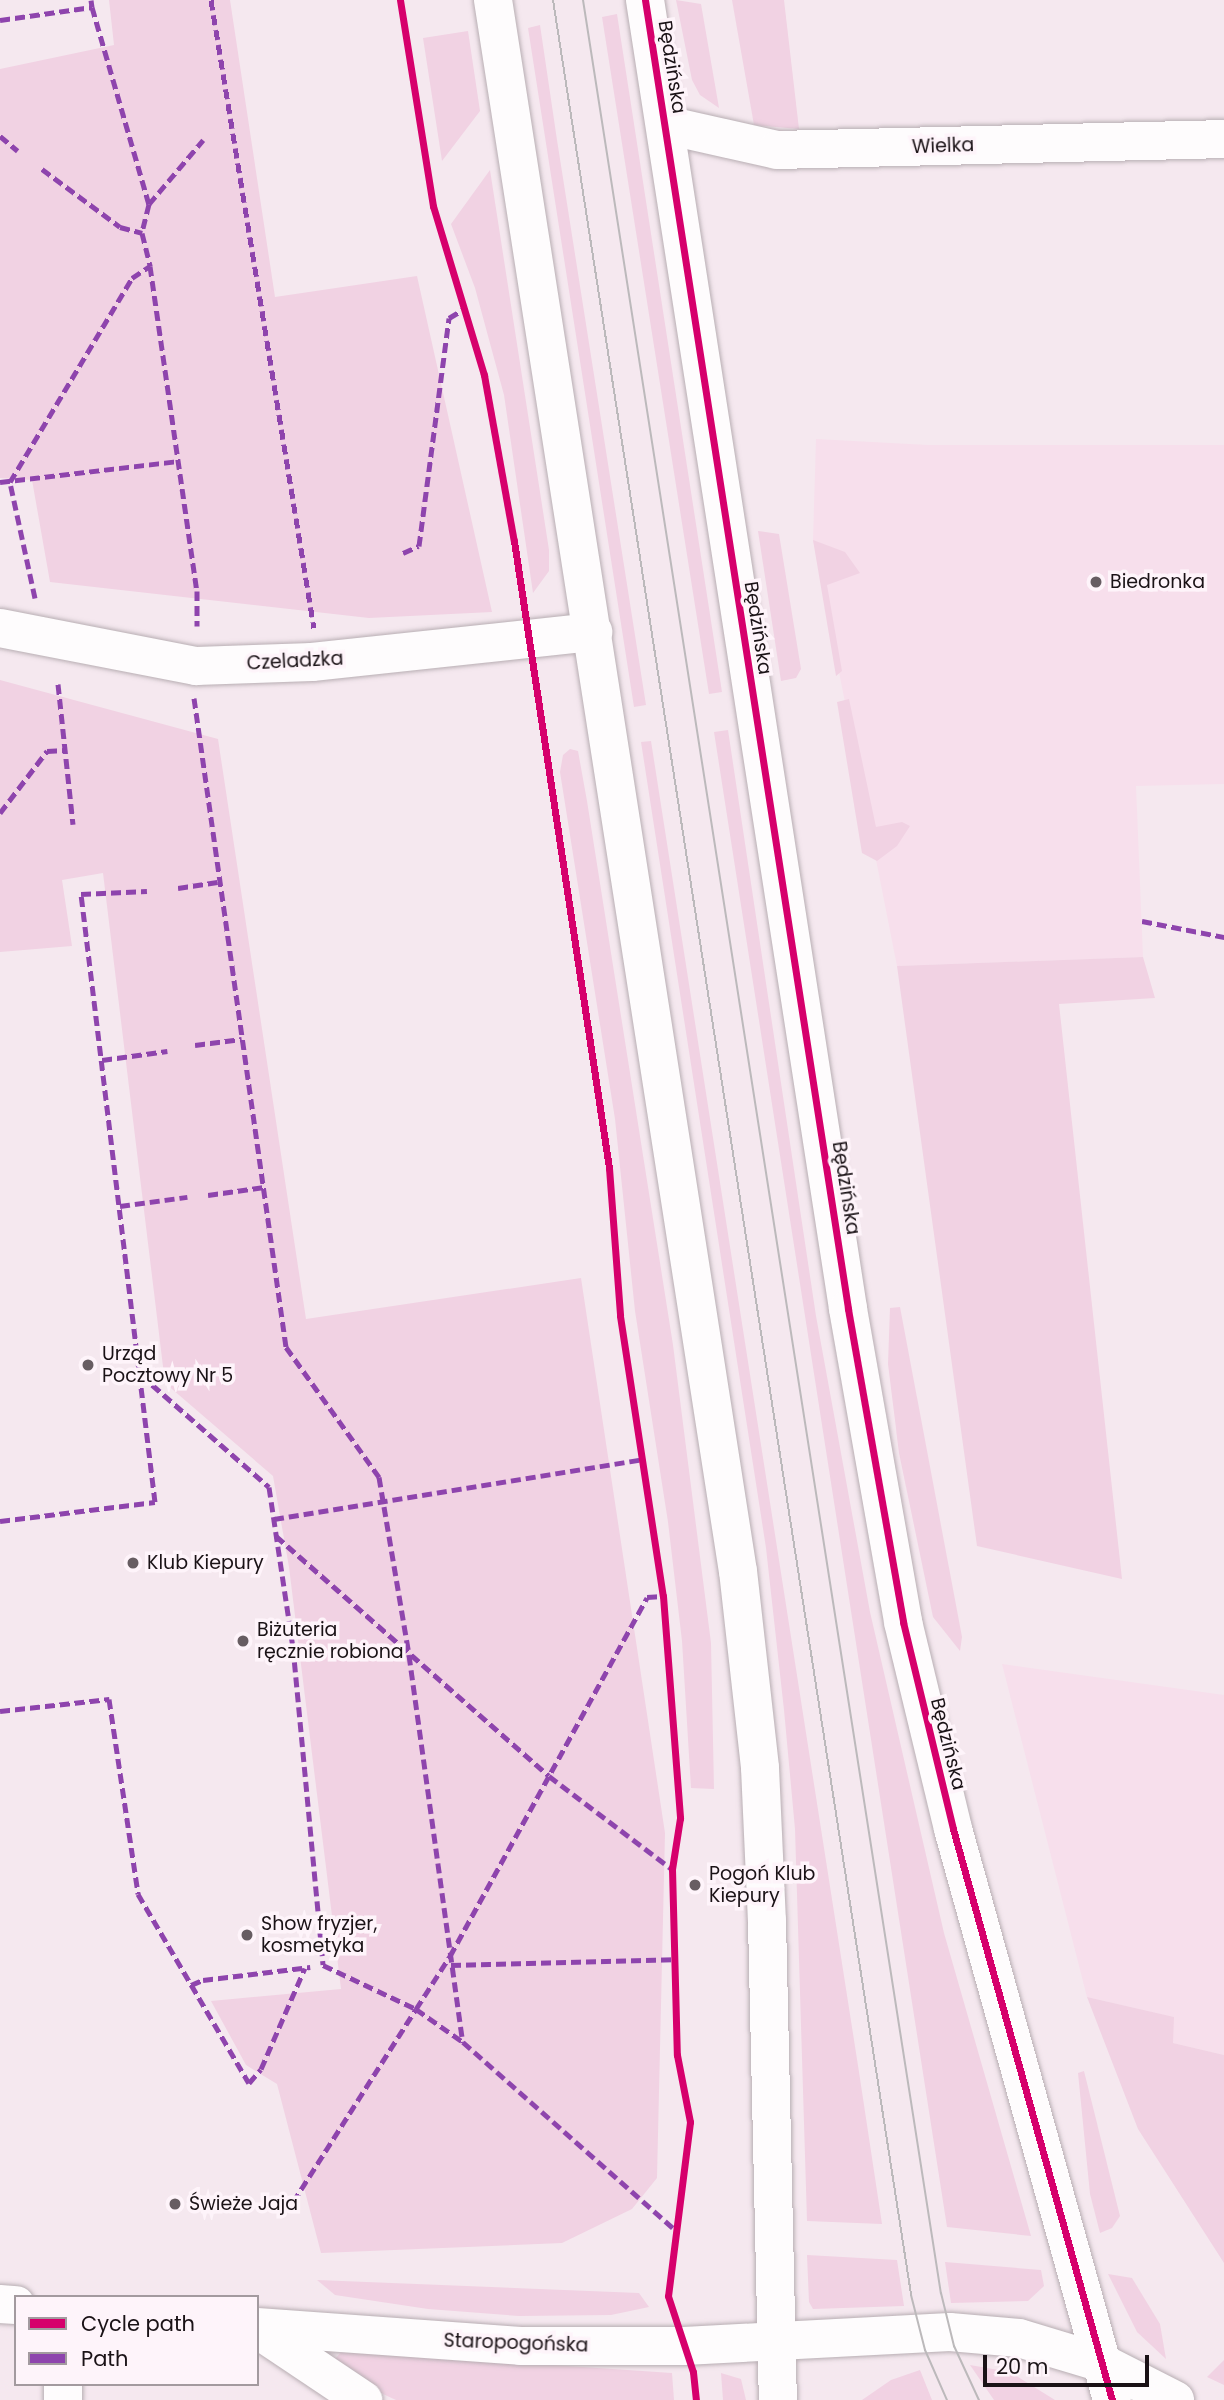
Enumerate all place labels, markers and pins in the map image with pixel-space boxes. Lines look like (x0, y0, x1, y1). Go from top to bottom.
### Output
place label: Biedronka (1110, 571, 1205, 593)
marker: Biedronka (1088, 574, 1104, 590)
place label: Urząd Pocztowy Nr 5 (102, 1343, 233, 1387)
marker: Urząd Pocztowy Nr 5 (80, 1357, 96, 1373)
place label: Klub Kiepury (147, 1552, 264, 1574)
marker: Klub Kiepury (125, 1555, 141, 1571)
place label: Biżuteria ręcznie robiona (257, 1619, 404, 1663)
marker: Biżuteria ręcznie robiona (235, 1633, 251, 1649)
place label: Pogoń Klub Kiepury (709, 1863, 815, 1907)
marker: Pogoń Klub Kiepury (687, 1877, 703, 1893)
place label: Show fryzjer, kosmetyka (261, 1913, 377, 1957)
marker: Show fryzjer, kosmetyka (239, 1927, 255, 1943)
place label: Świeże Jaja (189, 2193, 298, 2215)
marker: Świeże Jaja (167, 2196, 183, 2212)

